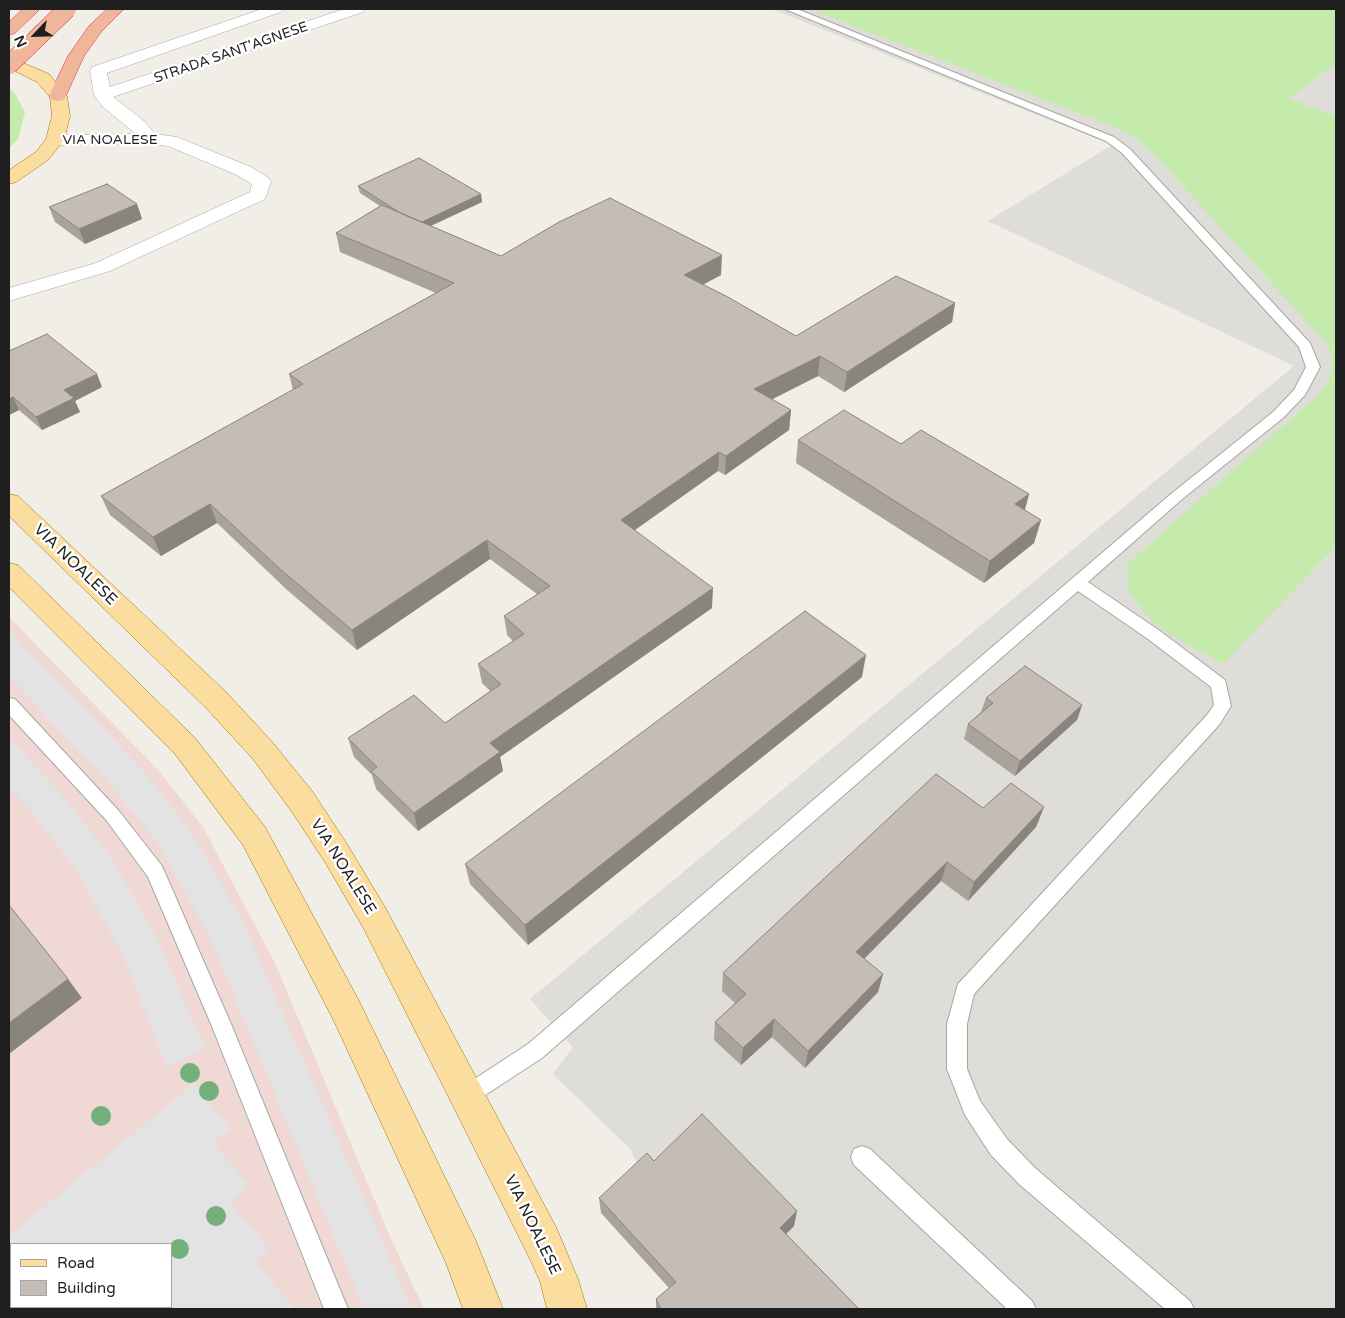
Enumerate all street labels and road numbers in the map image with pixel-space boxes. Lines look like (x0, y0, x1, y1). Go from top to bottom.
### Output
street label: STRADA SANT'AGNESE (152, 19, 310, 87)
street label: VIA NOALESE (62, 132, 158, 148)
street label: VIA NOALESE (29, 520, 121, 610)
street label: VIA NOALESE (306, 816, 380, 918)
street label: VIA NOALESE (500, 1172, 564, 1278)

